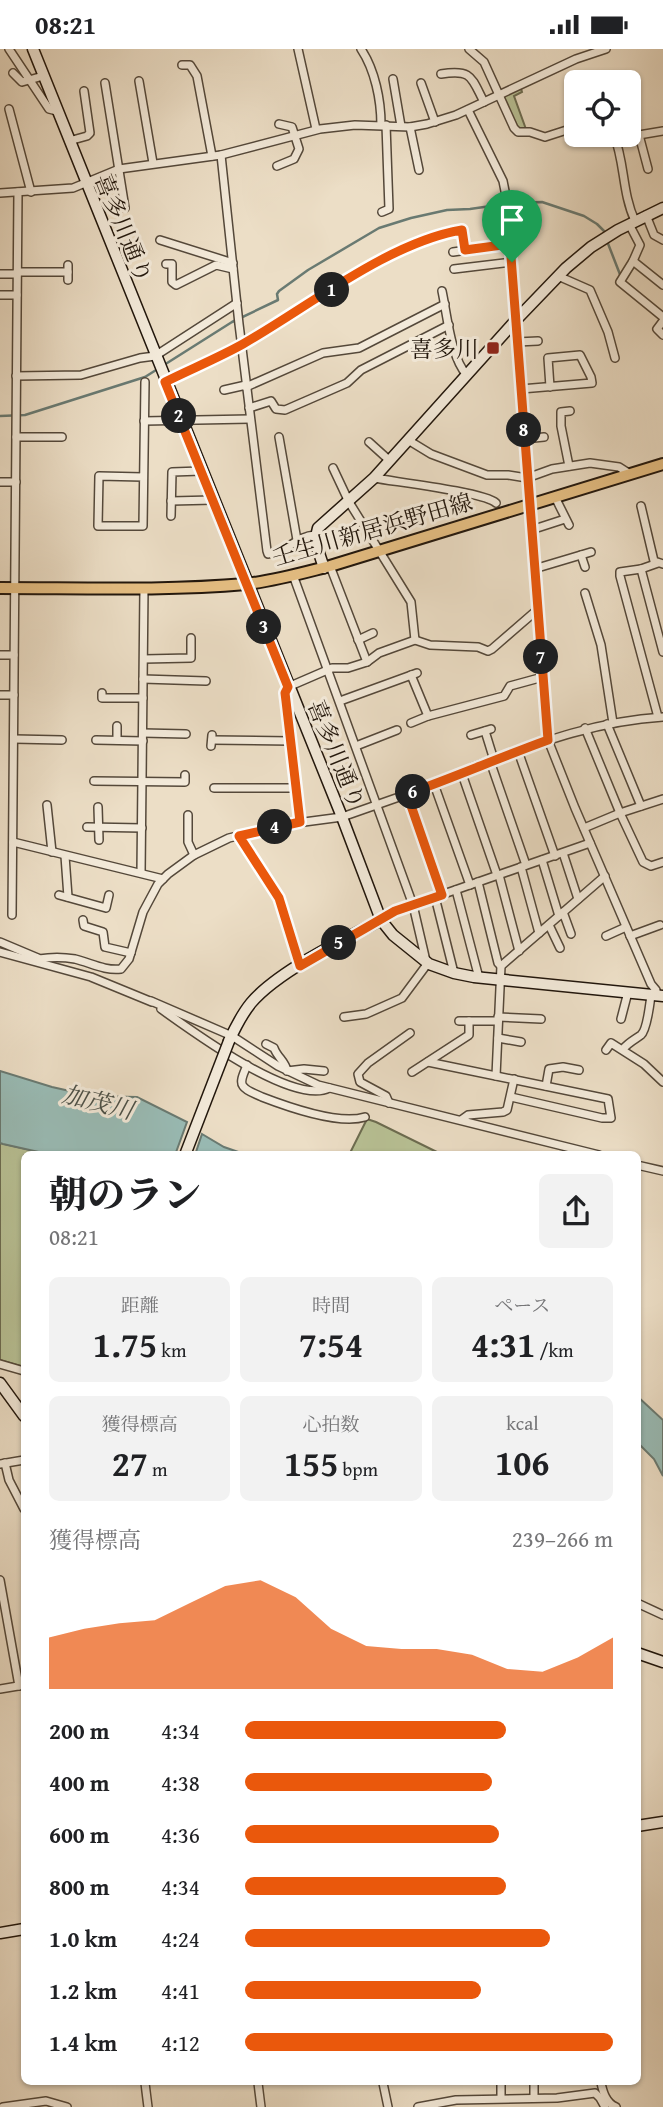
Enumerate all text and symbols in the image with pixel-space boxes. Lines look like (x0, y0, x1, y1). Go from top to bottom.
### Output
text: 08:21 (35, 5, 96, 44)
map controls (564, 70, 641, 147)
button: locate (564, 70, 641, 147)
street label: 喜多川通り (87, 169, 161, 287)
pin (482, 190, 542, 262)
icon: arrive (493, 201, 531, 239)
pin: 1 (314, 273, 350, 307)
text: 1 (327, 275, 336, 303)
place label: 喜多川 (410, 332, 479, 365)
marker: 喜多川 (485, 340, 501, 356)
pin: 2 (162, 399, 196, 433)
text: 2 (174, 401, 183, 429)
pin: 8 (506, 413, 542, 447)
text: 8 (519, 415, 528, 443)
street label: 壬生川新居浜野田線 (268, 485, 476, 573)
pin: 3 (246, 609, 282, 645)
text: 3 (259, 612, 268, 640)
pin: 7 (524, 639, 558, 675)
text: 7 (536, 642, 545, 670)
street label: 喜多川通り (300, 695, 374, 813)
pin: 6 (396, 775, 430, 809)
text: 6 (408, 777, 417, 805)
pin: 4 (258, 809, 292, 845)
text: 4 (270, 812, 279, 840)
pin: 5 (322, 925, 356, 961)
text: 5 (334, 928, 343, 956)
water label: 加茂川 (59, 1076, 140, 1128)
text: 朝のラン (49, 1166, 201, 1222)
button: share (539, 1174, 613, 1248)
text: 08:21 (49, 1220, 99, 1253)
text: 距離 (121, 1291, 159, 1319)
text: 時間 (312, 1291, 350, 1319)
text: ペース (494, 1291, 550, 1319)
text: 1.75 (93, 1319, 157, 1370)
text: 7:54 (299, 1319, 363, 1370)
text: 4:31 (471, 1319, 535, 1370)
text: km (157, 1336, 186, 1364)
text: /km (535, 1336, 574, 1364)
text: kcal (506, 1409, 539, 1437)
text: 獲得標高 (102, 1410, 178, 1438)
text: 心拍数 (302, 1410, 360, 1438)
text: 106 (495, 1437, 550, 1488)
text: 27 (112, 1438, 148, 1489)
text: 155 (284, 1438, 338, 1489)
text: m (148, 1455, 168, 1483)
text: bpm (338, 1455, 378, 1483)
text: 239–266 m (512, 1522, 613, 1555)
text: 獲得標高 (49, 1523, 141, 1556)
text: 200 m (49, 1714, 110, 1747)
text: 4:34 (161, 1714, 200, 1747)
text: 400 m (49, 1766, 110, 1799)
text: 4:38 (161, 1766, 200, 1799)
text: 600 m (49, 1818, 110, 1851)
text: 4:36 (161, 1818, 200, 1851)
text: 800 m (49, 1870, 110, 1903)
text: 4:34 (161, 1870, 200, 1903)
text: 1.0 km (49, 1922, 117, 1955)
text: 4:24 (161, 1922, 200, 1955)
text: 1.2 km (49, 1974, 117, 2007)
text: 4:41 (161, 1974, 200, 2007)
text: 1.4 km (49, 2026, 117, 2059)
text: 4:12 (161, 2026, 200, 2059)

